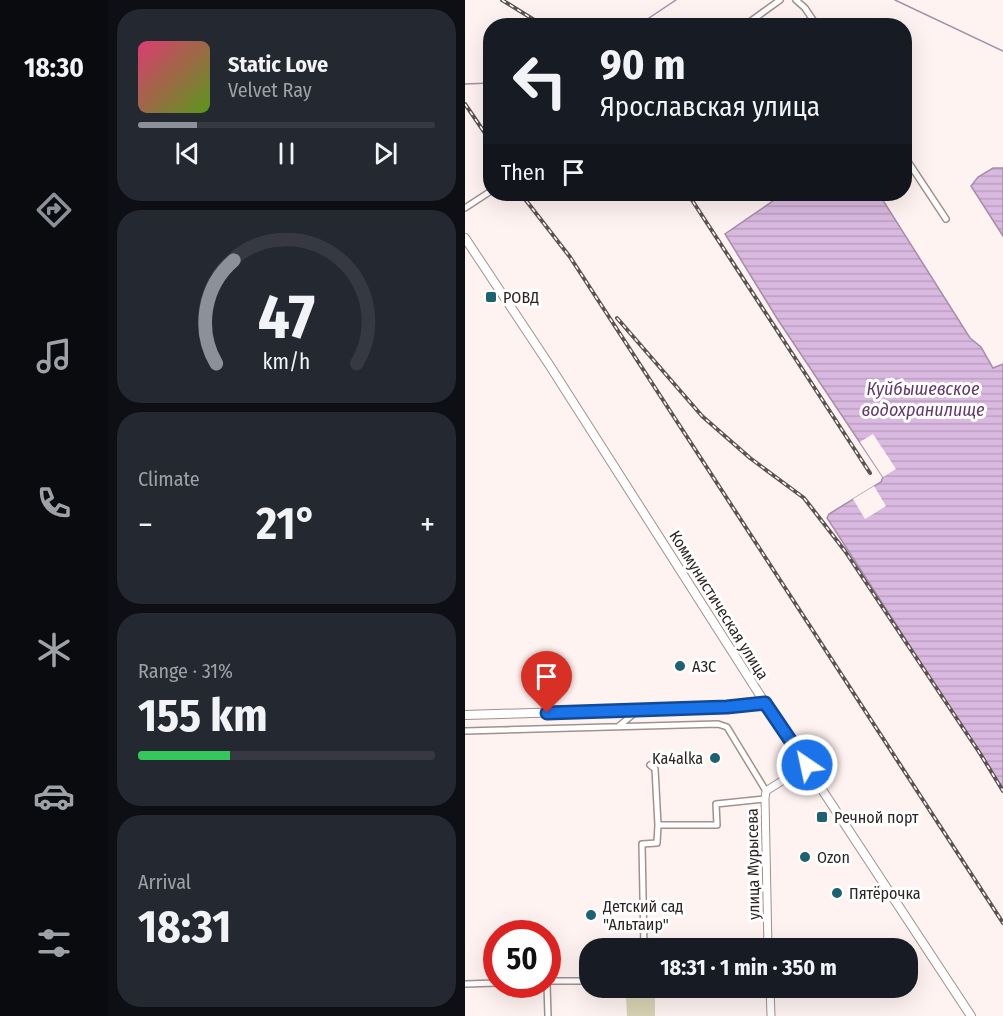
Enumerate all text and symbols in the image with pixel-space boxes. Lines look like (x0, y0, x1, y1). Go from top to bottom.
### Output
text: 90 m (600, 40, 685, 90)
icon: left (501, 42, 579, 120)
text: Static Love (228, 51, 328, 78)
text: 18:30 (24, 52, 84, 84)
text: Velvet Ray (228, 78, 312, 102)
text: Ярославская улица (600, 91, 820, 123)
icon: previous (171, 137, 204, 170)
icon: pause (270, 137, 303, 170)
icon: next (369, 137, 402, 170)
icon: arrive (557, 156, 590, 189)
text: Then (501, 159, 545, 186)
icon: directions (33, 189, 75, 231)
text: 47 (258, 280, 315, 355)
place label: РОВД (503, 288, 539, 307)
marker: РОВД (484, 290, 498, 304)
icon: music (33, 335, 75, 377)
text: km/h (263, 349, 310, 375)
water label: Куйбышевское водохранилище (862, 378, 985, 421)
text: Climate (138, 467, 200, 491)
icon: phone (33, 482, 75, 524)
text: 21° (256, 497, 317, 551)
text: − (138, 505, 153, 545)
text: + (420, 505, 435, 545)
street label: Коммунистическая улица (665, 527, 773, 683)
icon: climate (33, 629, 75, 671)
pin (521, 651, 572, 713)
place label: АЗС (692, 657, 716, 676)
text: Range · 31% (138, 659, 233, 683)
marker: АЗС (673, 659, 687, 673)
icon: arrive (530, 660, 563, 693)
text: 155 km (138, 689, 268, 743)
position arrow (775, 733, 839, 797)
place label: Ka4alka (652, 749, 703, 768)
marker: Ka4alka (708, 751, 722, 765)
icon: car (33, 775, 75, 817)
street label: улица Мурысева (743, 808, 763, 920)
place label: Речной порт (834, 808, 919, 827)
marker: Речной порт (815, 810, 829, 824)
place label: Ozon (817, 848, 850, 867)
marker: Ozon (798, 850, 812, 864)
text: Arrival (138, 870, 191, 894)
place label: Пятёрочка (849, 884, 921, 903)
marker: Пятёрочка (830, 886, 844, 900)
place label: Детский сад "Альтаир" (602, 897, 683, 934)
text: 18:31 (138, 900, 231, 954)
marker: Детский сад "Альтаир" (584, 908, 598, 922)
speed limit sign: 50 (483, 920, 561, 998)
icon: filters (33, 922, 75, 964)
text: 18:31 · 1 min · 350 m (660, 954, 837, 981)

